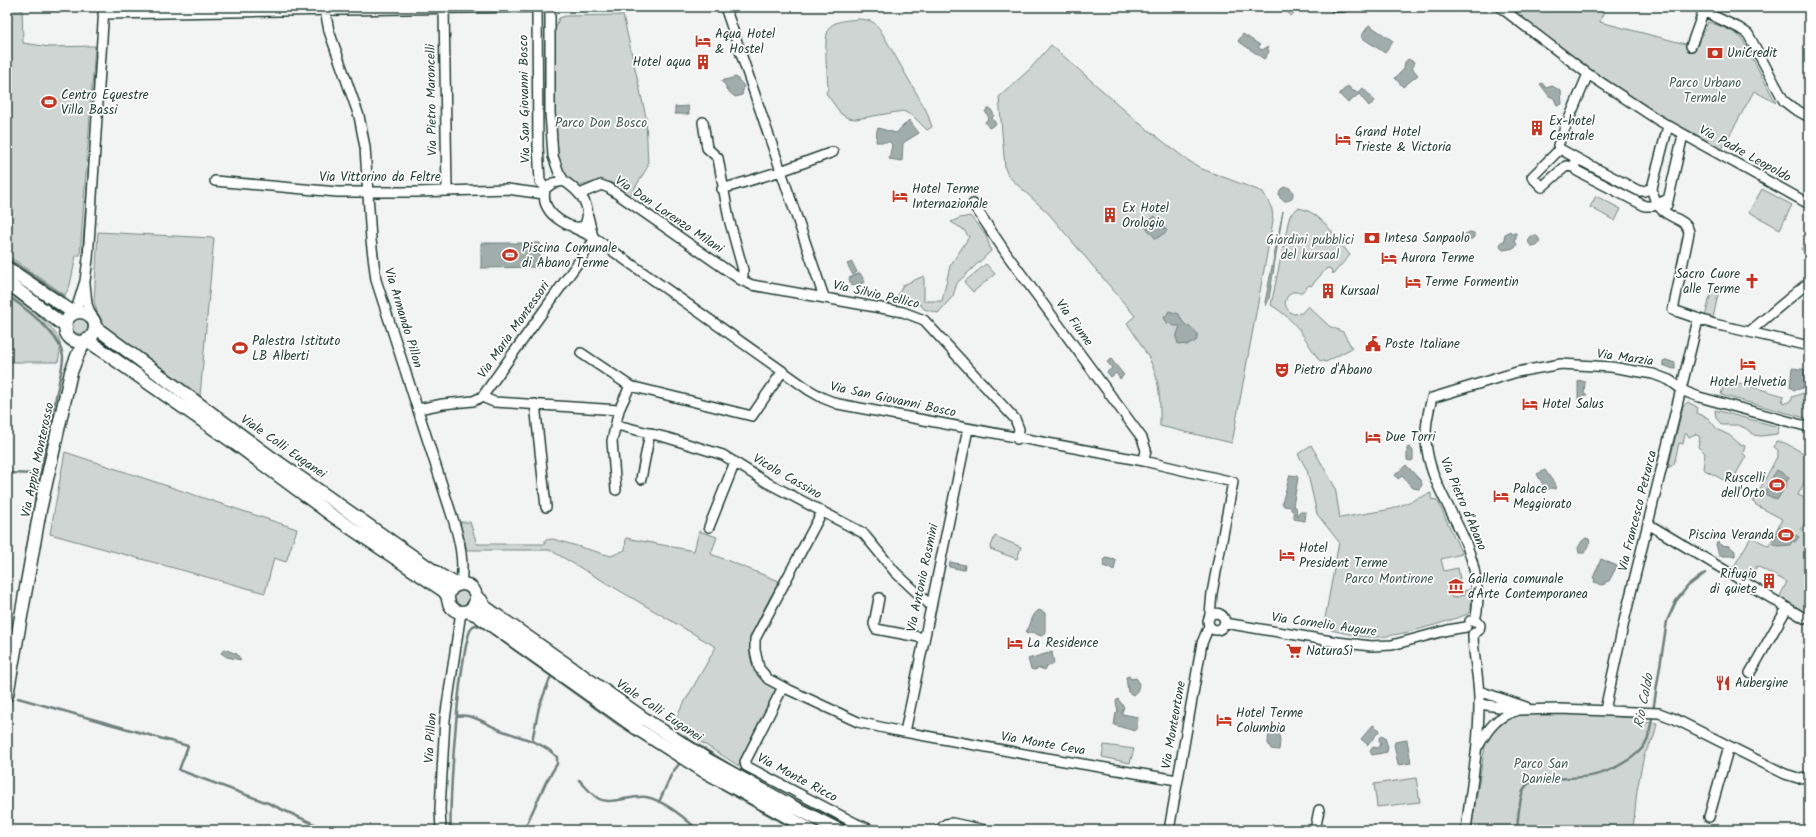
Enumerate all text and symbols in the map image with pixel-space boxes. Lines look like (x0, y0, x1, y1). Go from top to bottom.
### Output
place label: Aqua Hotel & Hostel (715, 24, 775, 60)
hotel icon: Aqua Hotel & Hostel (694, 32, 712, 50)
street label: Via San Giovanni Bosco (513, 34, 537, 163)
street label: Via Pietro Maroncelli (421, 43, 443, 156)
place label: UniCredit (1727, 43, 1778, 64)
bank icon: UniCredit (1706, 44, 1724, 62)
place label: Hotel aqua (633, 52, 691, 73)
building icon: Hotel aqua (694, 53, 712, 71)
park label: Parco Urbano Termale (1669, 73, 1741, 109)
place label: Centro Equestre Villa Bassi (61, 85, 149, 121)
sports icon: Centro Equestre Villa Bassi (40, 93, 58, 111)
place label: Ex-hotel Centrale (1549, 111, 1595, 147)
park label: Parco Don Bosco (555, 113, 647, 134)
building icon: Ex-hotel Centrale (1528, 119, 1546, 137)
street label: Via Padre Leopoldo (1695, 120, 1795, 188)
place label: Grand Hotel Trieste & Victoria (1355, 122, 1451, 158)
hotel icon: Grand Hotel Trieste & Victoria (1334, 130, 1352, 148)
street label: Via Vittorino da Feltre (319, 167, 441, 188)
street label: Via Don Lorenzo Milani (610, 171, 728, 260)
place label: Hotel Terme Internazionale (912, 179, 988, 215)
hotel icon: Hotel Terme Internazionale (891, 187, 909, 205)
place label: Ex Hotel Orologio (1122, 198, 1169, 234)
building icon: Ex Hotel Orologio (1101, 206, 1119, 224)
place label: Intesa Sanpaolo (1384, 228, 1470, 249)
bank icon: Intesa Sanpaolo (1363, 229, 1381, 247)
park label: Giardini pubblici del kursaal (1266, 230, 1355, 266)
place label: Piscina Comunale di Abano Terme (522, 238, 617, 274)
sports icon: Piscina Comunale di Abano Terme (501, 246, 519, 264)
place label: Aurora Terme (1401, 248, 1474, 269)
hotel icon: Aurora Terme (1380, 249, 1398, 267)
place label: Sacro Cuore alle Terme (1676, 264, 1740, 300)
street label: Via Armando Pillon (378, 265, 428, 371)
place label: Terme Formentin (1425, 272, 1519, 293)
church icon: Sacro Cuore alle Terme (1743, 272, 1761, 290)
hotel icon: Terme Formentin (1404, 273, 1422, 291)
street label: Via Silvio Pellico (831, 275, 921, 315)
street label: Via Maria Montessori (473, 276, 556, 383)
place label: Kursaal (1340, 281, 1379, 302)
building icon: Kursaal (1319, 282, 1337, 300)
street label: Via Fiume (1050, 295, 1098, 351)
place label: Palestra Istituto LB Alberti (252, 331, 340, 367)
place label: Poste Italiane (1385, 334, 1460, 355)
public building icon: Poste Italiane (1364, 335, 1382, 353)
sports icon: Palestra Istituto LB Alberti (231, 339, 249, 357)
street label: Via Marzia (1595, 344, 1655, 372)
hotel icon: Hotel Helvetia (1739, 355, 1757, 373)
place label: Pietro d'Abano (1294, 360, 1373, 381)
theatre icon: Pietro d'Abano (1273, 361, 1291, 379)
place label: Hotel Helvetia (1709, 372, 1787, 393)
street label: Via San Giovanni Bosco (828, 376, 958, 424)
place label: Hotel Salus (1542, 394, 1604, 415)
hotel icon: Hotel Salus (1521, 395, 1539, 413)
street label: Via Appia Monterosso (16, 400, 60, 519)
street label: Viale Colli Euganei (236, 410, 331, 485)
place label: Due Torri (1385, 427, 1436, 448)
hotel icon: Due Torri (1364, 428, 1382, 446)
street label: Via Francesco Petrarca (1613, 448, 1663, 574)
street label: Vicolo Cassino (748, 449, 826, 505)
street label: Via Pietro d'Abano (1434, 454, 1492, 554)
place label: Ruscelli dell'Orto (1721, 468, 1766, 504)
sports icon: Ruscelli dell'Orto (1768, 476, 1786, 494)
place label: Palace Meggiorato (1513, 479, 1572, 515)
hotel icon: Palace Meggiorato (1492, 487, 1510, 505)
street label: Via Antonio Rosmini (901, 521, 945, 634)
place label: Piscina Veranda (1689, 525, 1774, 546)
sports icon: Piscina Veranda (1777, 526, 1795, 544)
place label: Hotel President Terme (1299, 538, 1388, 574)
hotel icon: Hotel President Terme (1278, 546, 1296, 564)
place label: Rifugio di quiete (1710, 564, 1757, 600)
park label: Parco Montirone (1345, 569, 1433, 590)
place label: Galleria comunale d'Arte Contemporanea (1468, 569, 1588, 605)
building icon: Rifugio di quiete (1760, 572, 1778, 590)
museum icon: Galleria comunale d'Arte Contemporanea (1447, 577, 1465, 595)
street label: Via Cornelio Augure (1270, 607, 1378, 643)
place label: La Residence (1027, 633, 1099, 654)
hotel icon: La Residence (1006, 634, 1024, 652)
place label: NaturaSì (1306, 641, 1353, 662)
supermarket icon: NaturaSì (1285, 642, 1303, 660)
water label: Rio Caldo (1628, 670, 1660, 730)
place label: Aubergine (1735, 673, 1788, 694)
street label: Viale Colli Euganei (611, 674, 707, 748)
restaurant icon: Aubergine (1714, 674, 1732, 692)
street label: Via Monteortone (1156, 679, 1192, 771)
place label: Hotel Terme Columbia (1236, 703, 1303, 739)
hotel icon: Hotel Terme Columbia (1215, 711, 1233, 729)
street label: Via Pillon (419, 712, 443, 764)
street label: Via Monte Ceva (999, 726, 1087, 762)
street label: Via Monte Ricco (753, 748, 841, 808)
park label: Parco San Daniele (1514, 754, 1568, 790)

